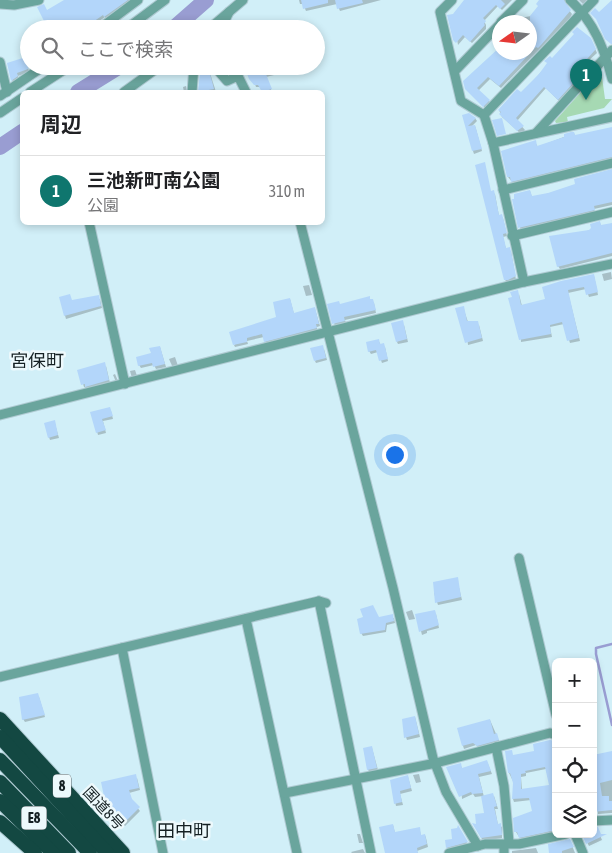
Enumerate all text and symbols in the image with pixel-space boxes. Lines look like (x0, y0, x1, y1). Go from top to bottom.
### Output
north arrow (492, 15, 537, 60)
search box (20, 20, 325, 75)
icon: search (38, 34, 66, 62)
text: ここで検索 (78, 38, 173, 60)
pin: 1 (570, 59, 602, 100)
text: 周辺 (40, 112, 82, 136)
text: 三池新町南公園 (87, 169, 220, 191)
text: 1 (52, 182, 60, 200)
text: 310 m (269, 182, 305, 200)
text: 公園 (87, 196, 119, 214)
district label: 宮保町 (10, 350, 64, 371)
your location (382, 442, 408, 468)
map controls (552, 658, 597, 838)
button: + (552, 658, 597, 703)
button: − (552, 703, 597, 748)
button: locate (552, 748, 597, 793)
road number: 8 (53, 774, 71, 798)
street label: 国道8号 (80, 783, 128, 833)
button: layers (552, 793, 597, 838)
road number: E8 (22, 806, 46, 830)
district label: 田中町 (157, 820, 211, 841)

